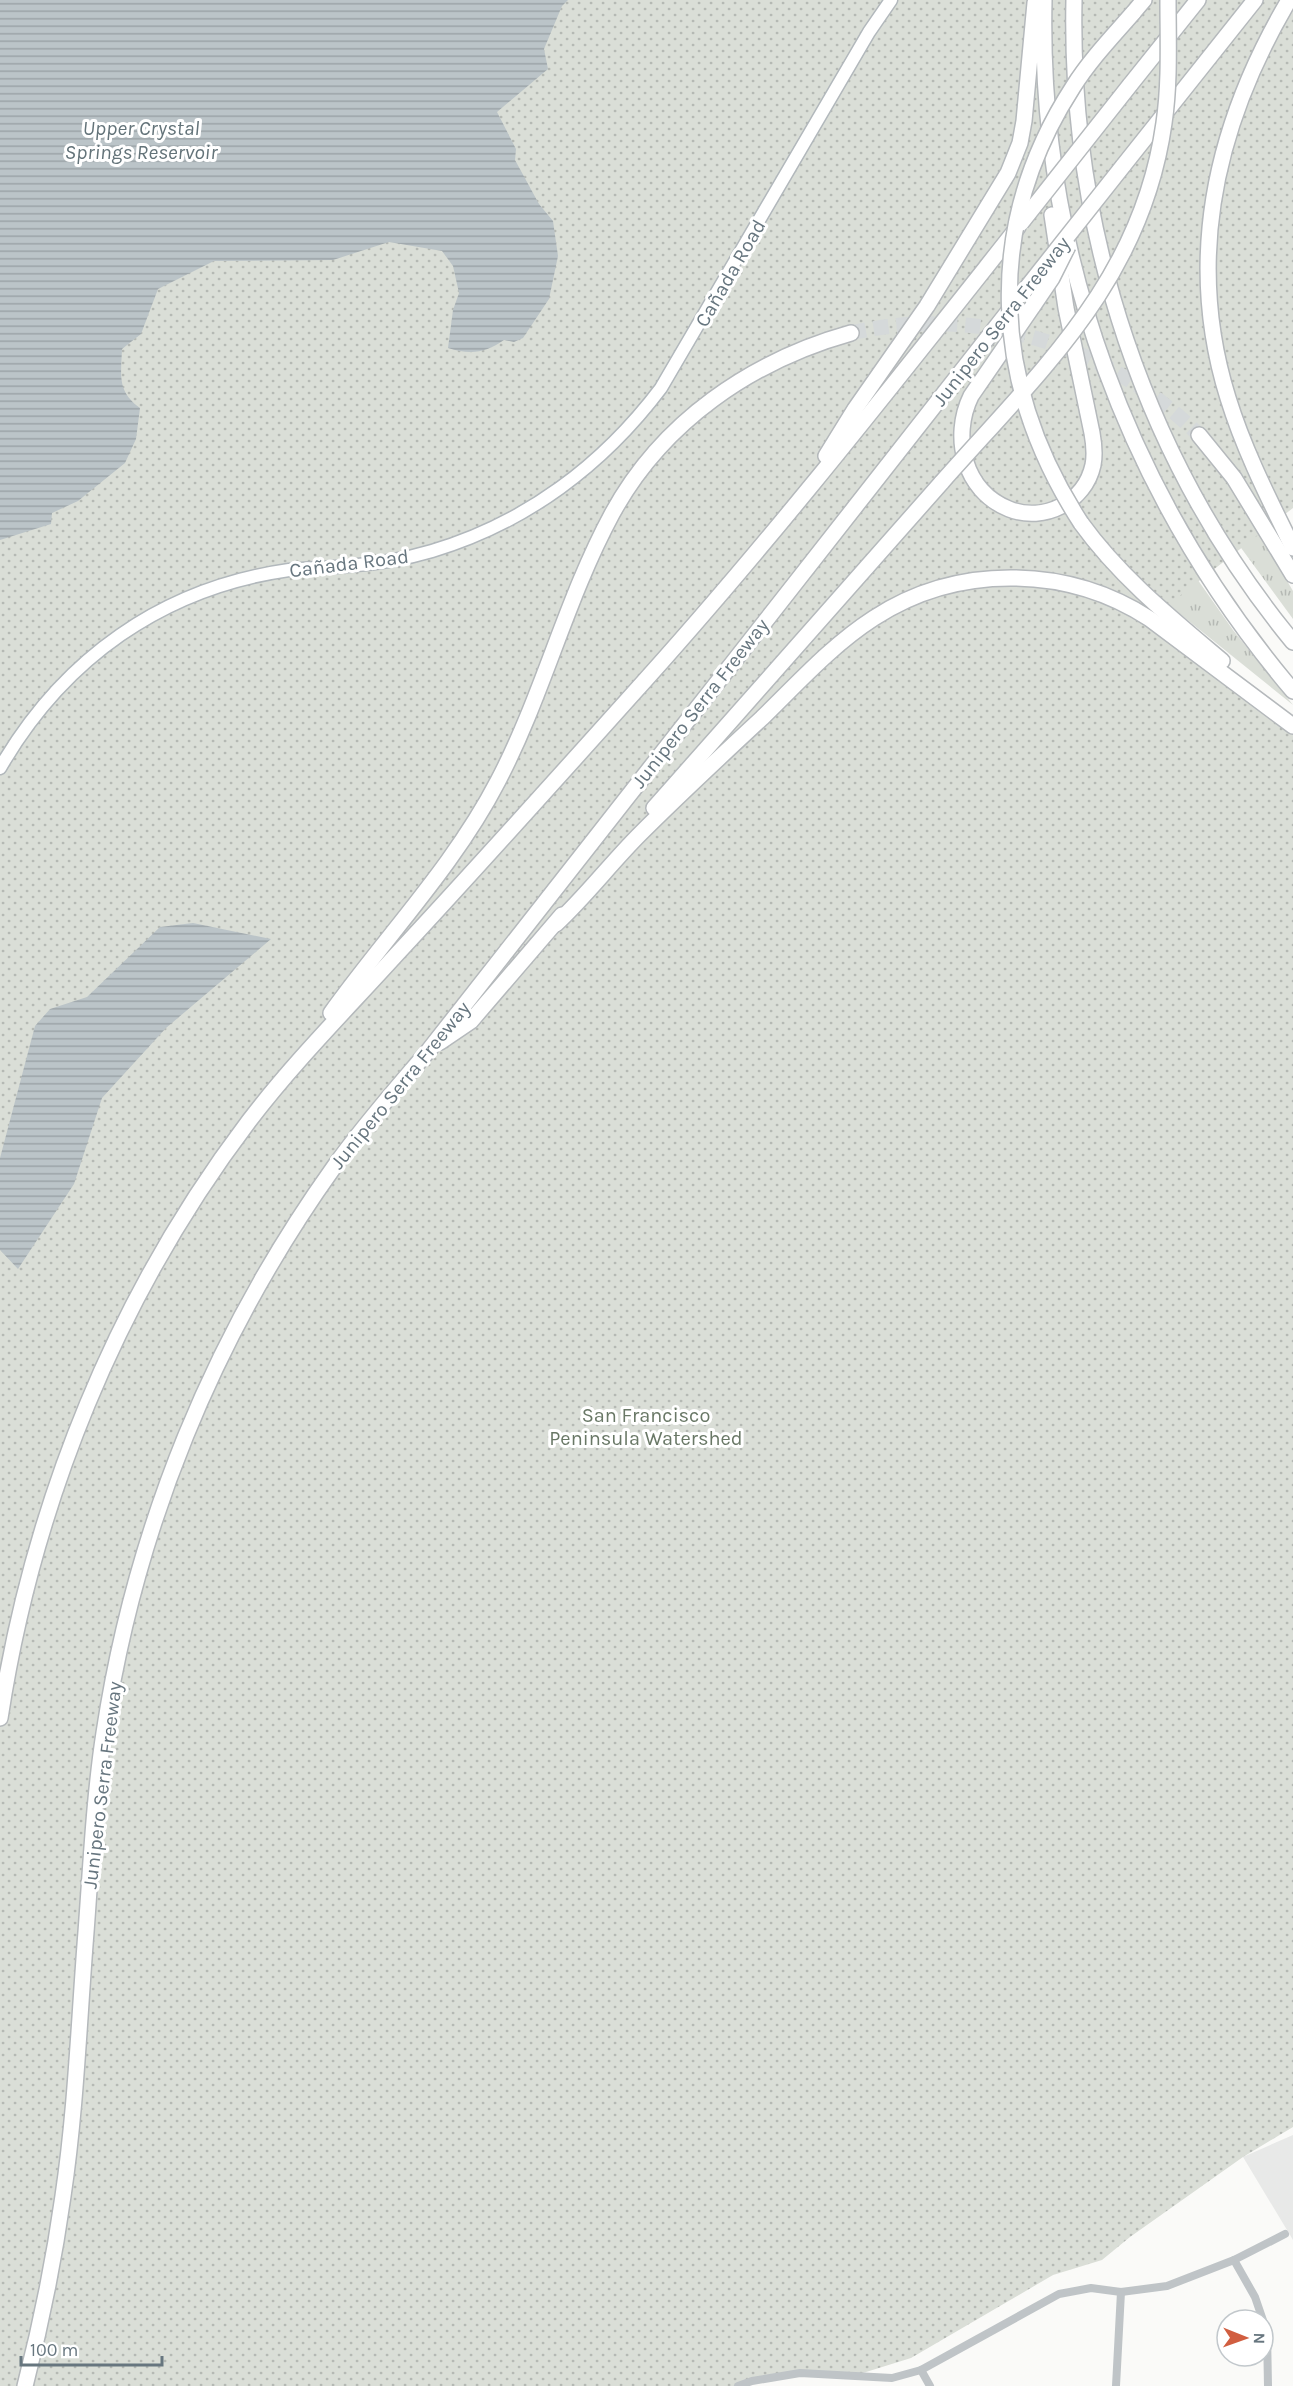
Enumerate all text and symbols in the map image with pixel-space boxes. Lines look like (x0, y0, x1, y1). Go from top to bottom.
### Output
water label: Upper Crystal Springs Reservoir (65, 116, 218, 164)
street label: Cañada Road (690, 216, 770, 331)
street label: Junipero Serra Freeway (928, 232, 1075, 411)
street label: Cañada Road (288, 545, 410, 582)
street label: Junipero Serra Freeway (627, 614, 774, 793)
street label: Junipero Serra Freeway (326, 997, 475, 1174)
park label: San Francisco Peninsula Watershed (549, 1404, 743, 1450)
street label: Junipero Serra Freeway (78, 1680, 127, 1890)
north arrow (1215, 2308, 1275, 2368)
scale bar (21, 2329, 162, 2367)
text: N (1250, 2332, 1269, 2344)
text: 100 m (30, 2339, 78, 2361)

